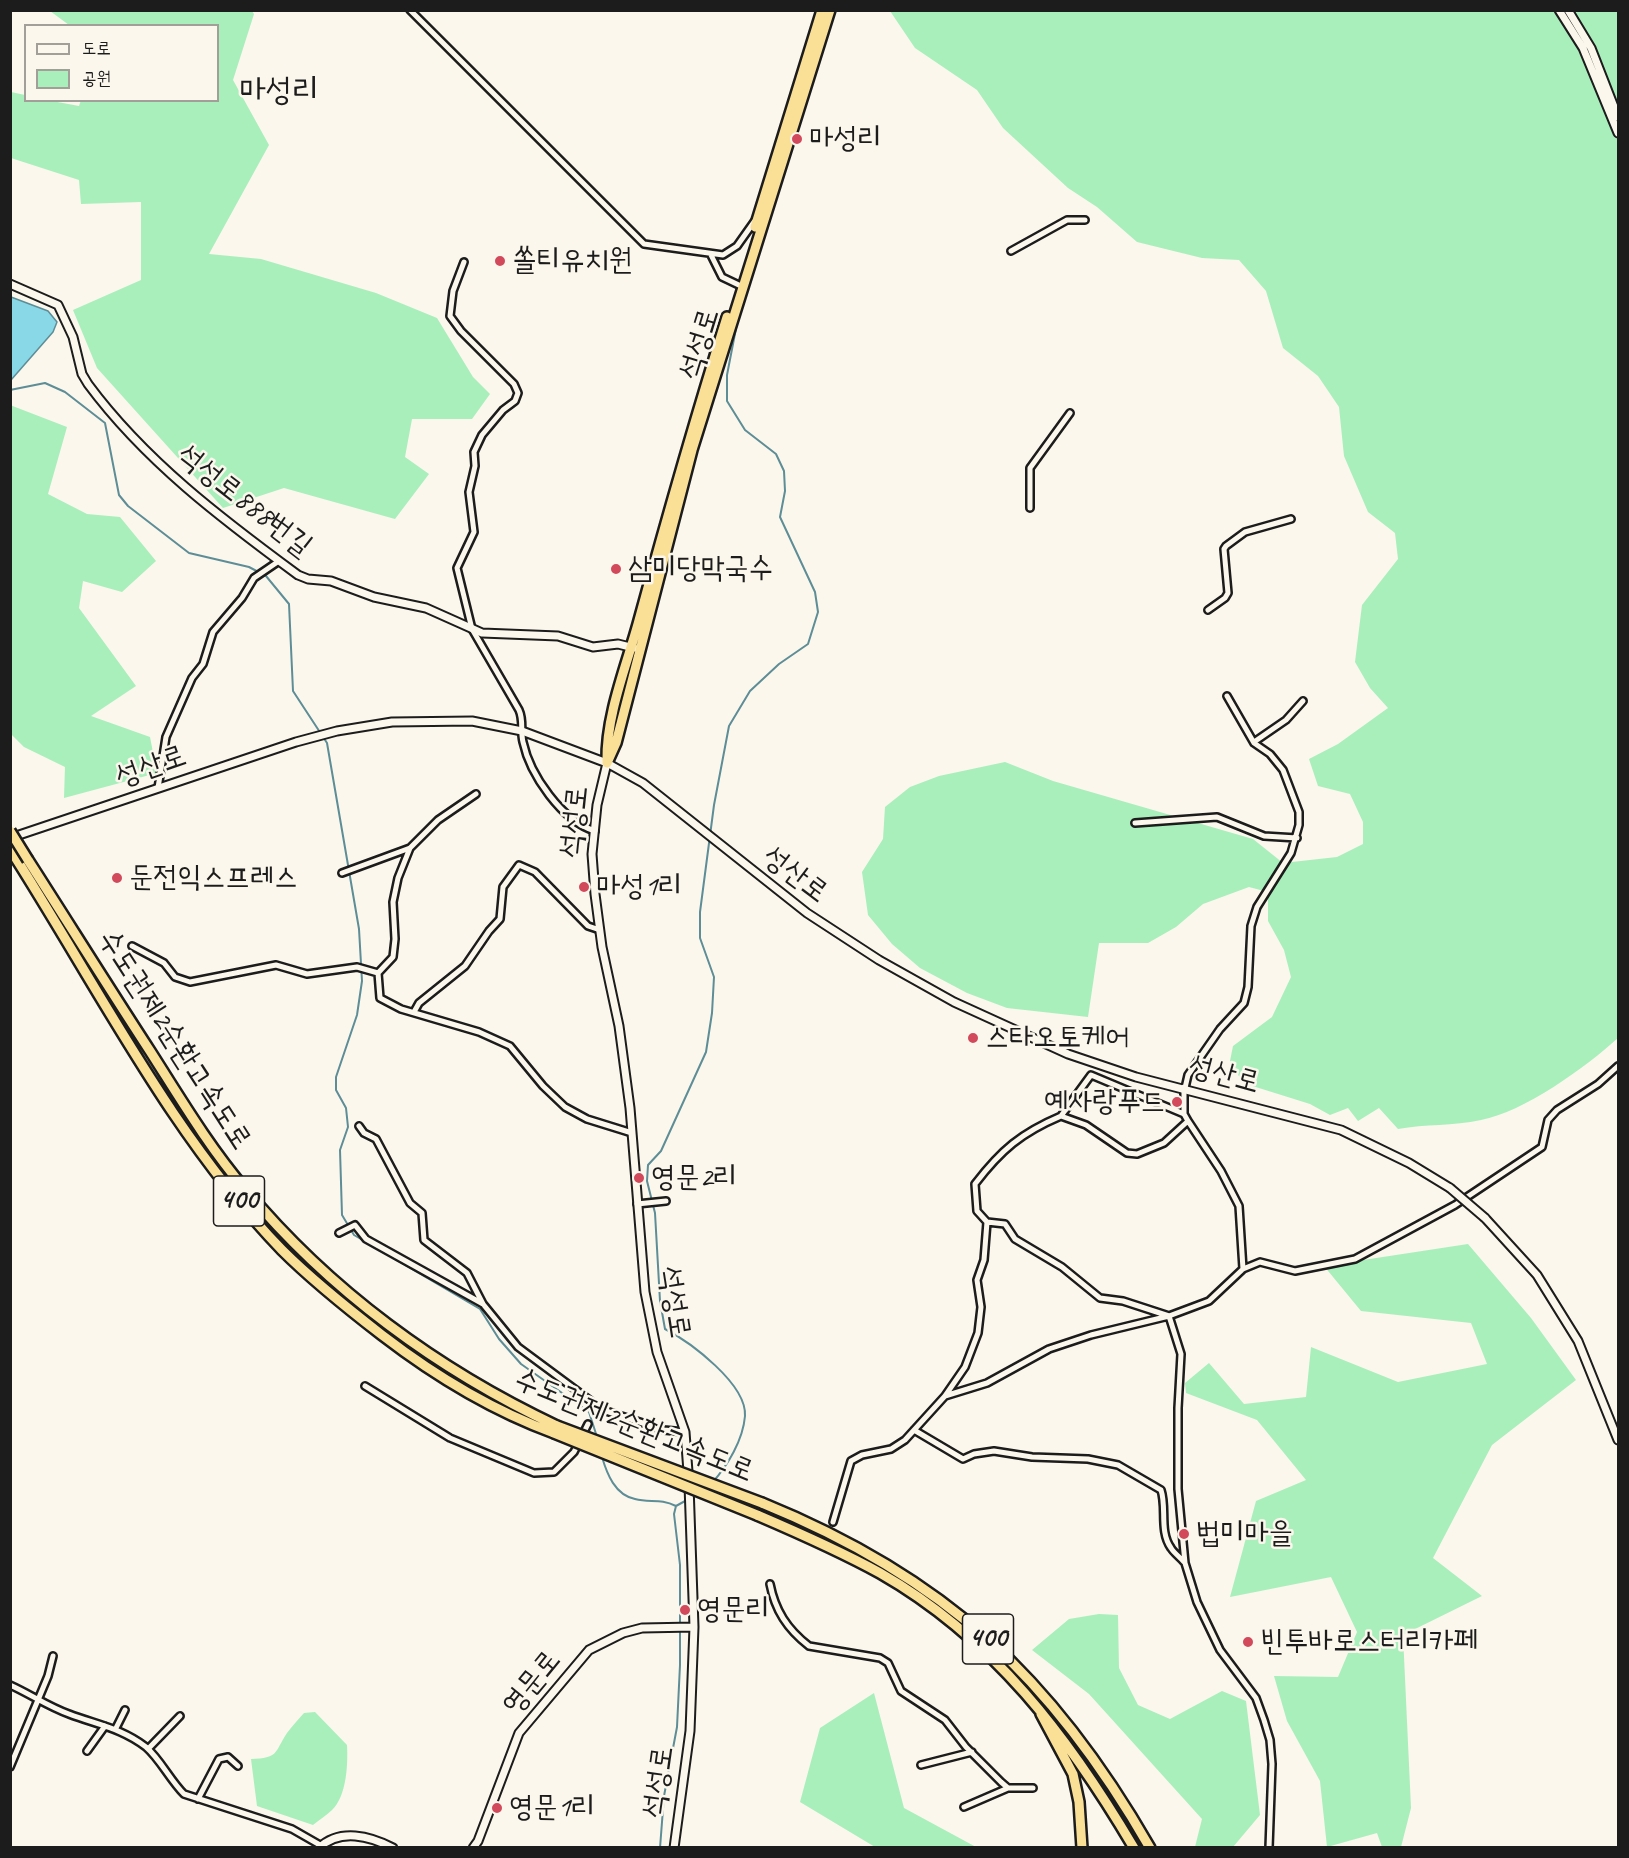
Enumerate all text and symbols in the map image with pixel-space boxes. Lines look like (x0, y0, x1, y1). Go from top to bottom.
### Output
legend (24, 24, 219, 102)
text: 도로 (82, 37, 111, 59)
text: 공원 (82, 67, 111, 89)
district label: 마성리 (239, 71, 319, 111)
place label: 마성리 (809, 121, 881, 157)
marker: 마성리 (790, 132, 804, 146)
place label: 쏠티유치원 (512, 243, 633, 279)
marker: 쏠티유치원 (493, 254, 507, 268)
street label: 석성로 (672, 304, 728, 384)
street label: 석성로888번길 (169, 437, 319, 565)
place label: 삼미당막국수 (628, 551, 773, 587)
marker: 삼미당막국수 (609, 562, 623, 576)
street label: 성산로 (111, 738, 191, 796)
street label: 석성로 (553, 784, 597, 860)
street label: 성산로 (755, 839, 835, 911)
place label: 둔전익스프레스 (129, 860, 298, 896)
place label: 마성1리 (596, 869, 682, 905)
marker: 둔전익스프레스 (110, 871, 124, 885)
marker: 마성1리 (577, 880, 591, 894)
street label: 수도권제2순환고속도로 (89, 923, 259, 1157)
place label: 스타오토케어 (985, 1020, 1130, 1056)
marker: 스타오토케어 (966, 1031, 980, 1045)
street label: 성산로 (1184, 1048, 1264, 1102)
place label: 예사랑푸드 (1044, 1084, 1165, 1120)
marker: 예사랑푸드 (1170, 1095, 1184, 1109)
place label: 영문2리 (651, 1160, 737, 1196)
marker: 영문2리 (632, 1171, 646, 1185)
road number: 400 (214, 1176, 264, 1226)
street label: 석성로 (651, 1263, 697, 1341)
street label: 수도권제2순환고속도로 (509, 1362, 759, 1490)
place label: 법미마을 (1196, 1516, 1293, 1552)
marker: 법미마을 (1177, 1527, 1191, 1541)
place label: 영문리 (697, 1592, 769, 1628)
marker: 영문리 (678, 1603, 692, 1617)
road number: 400 (962, 1614, 1014, 1664)
place label: 빈투바로스터리카페 (1260, 1624, 1477, 1660)
marker: 빈투바로스터리카페 (1241, 1635, 1255, 1649)
street label: 영문로 (495, 1644, 569, 1722)
street label: 석성로 (636, 1744, 682, 1820)
place label: 영문1리 (509, 1790, 595, 1826)
marker: 영문1리 (490, 1801, 504, 1815)

